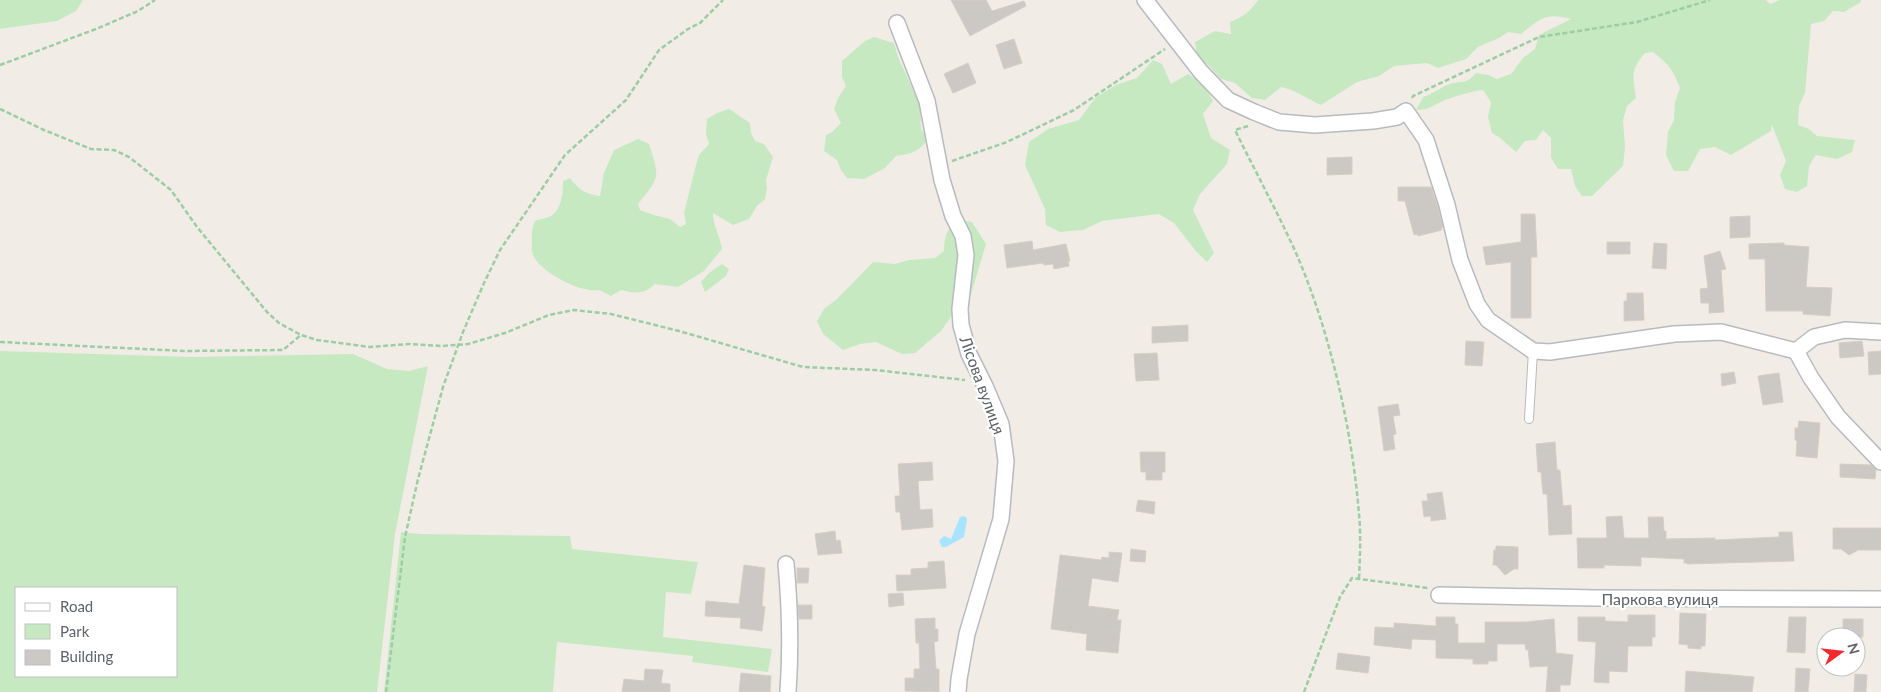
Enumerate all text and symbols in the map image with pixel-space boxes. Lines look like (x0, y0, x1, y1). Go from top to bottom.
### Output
street label: Лісова вулиця (956, 332, 1010, 437)
legend (15, 587, 178, 677)
street label: Паркова вулиця (1602, 589, 1718, 608)
text: Road (60, 597, 93, 615)
text: Park (60, 622, 90, 640)
north arrow (1816, 627, 1866, 677)
text: N (1844, 641, 1864, 656)
text: Building (60, 647, 113, 665)

